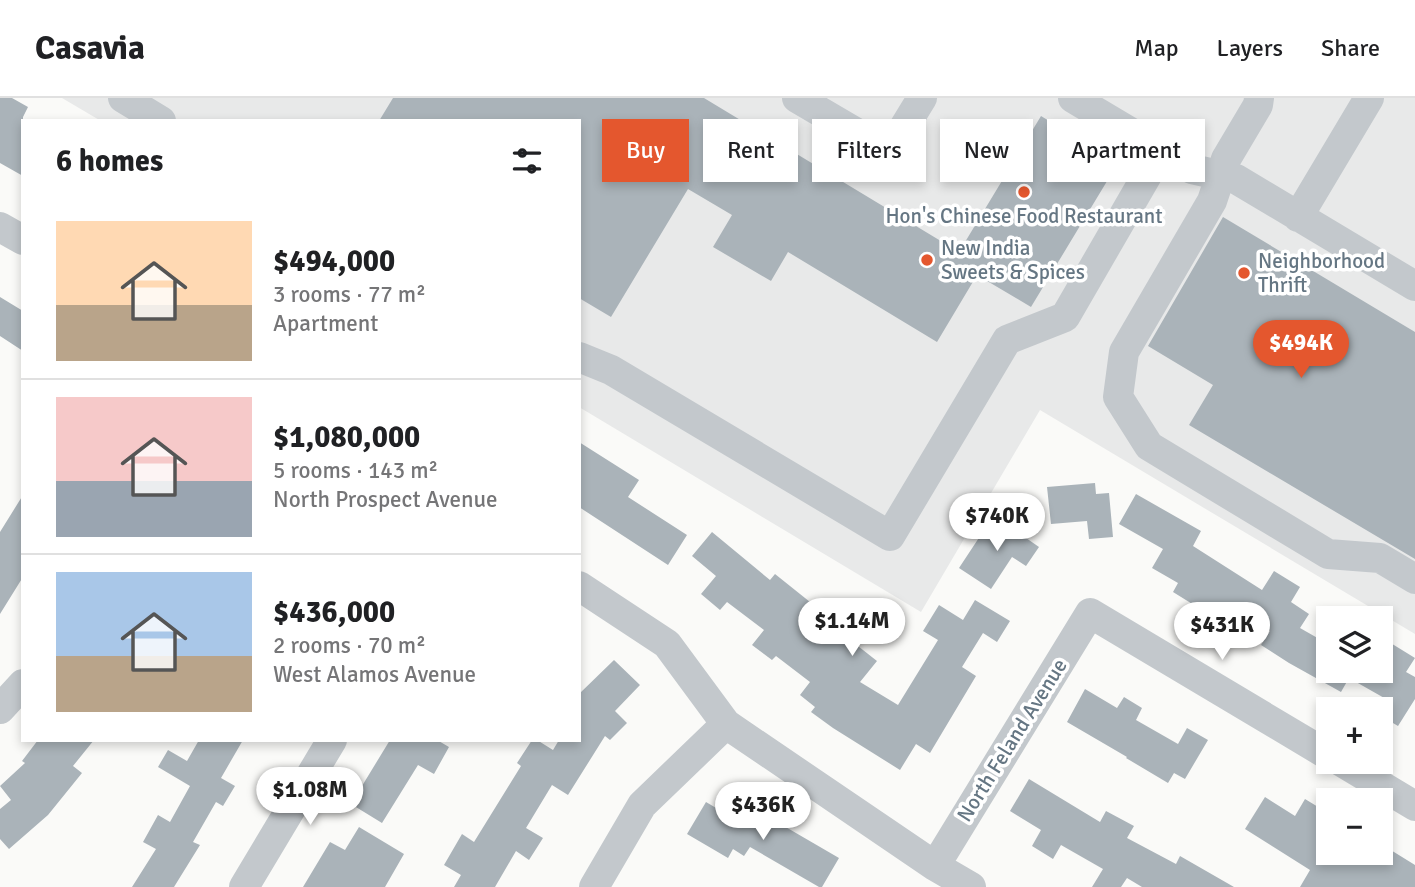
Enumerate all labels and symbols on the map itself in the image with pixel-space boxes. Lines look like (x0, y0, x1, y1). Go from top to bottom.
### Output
marker: Hon's Chinese Food Restaurant (1016, 184, 1032, 200)
place label: Hon's Chinese Food Restaurant (885, 203, 1163, 229)
place label: New India Sweets & Spices (941, 235, 1085, 285)
place label: Neighborhood Thrift (1258, 248, 1385, 298)
marker: New India Sweets & Spices (919, 252, 935, 268)
marker: Neighborhood Thrift (1236, 265, 1252, 281)
pin: $494K (1252, 320, 1350, 380)
pin: $740K (948, 494, 1046, 553)
pin: $1.14M (795, 598, 909, 658)
pin: $431K (1173, 602, 1271, 662)
street label: North Feland Avenue (951, 654, 1073, 826)
pin: $1.08M (253, 768, 367, 827)
pin: $436K (714, 782, 812, 842)

